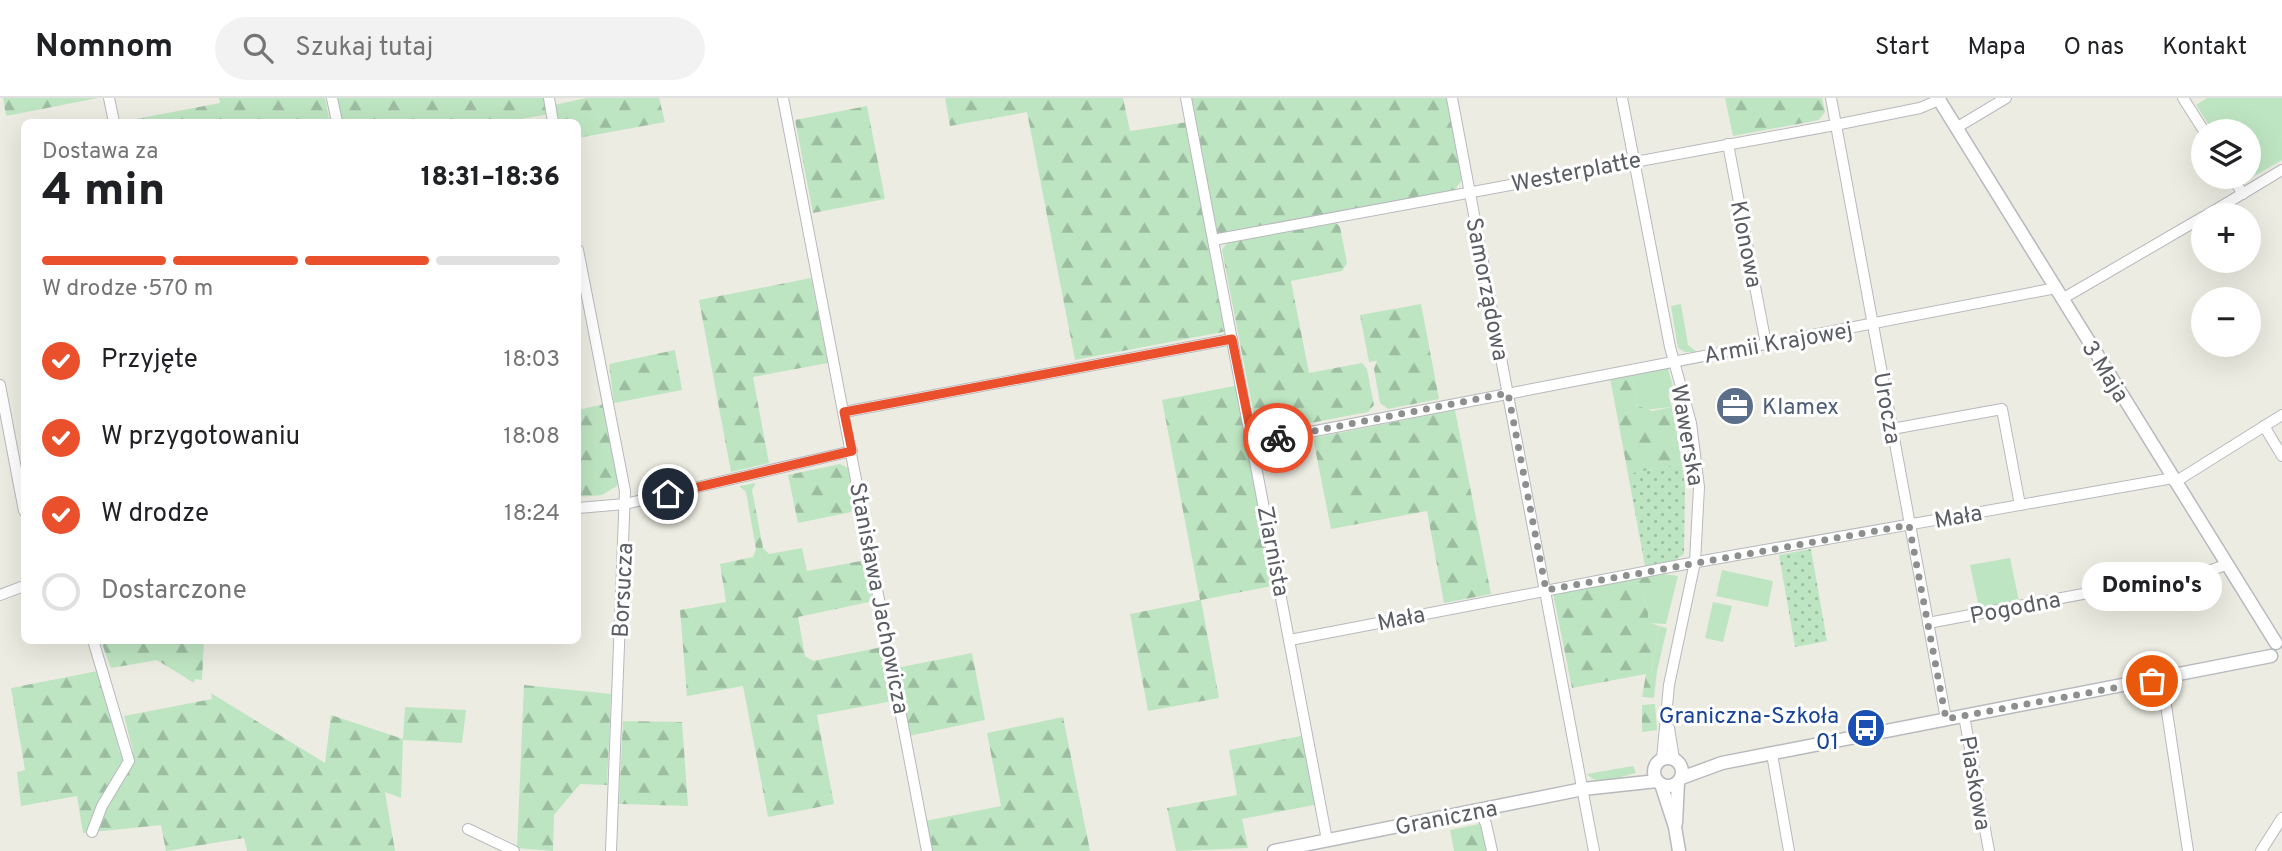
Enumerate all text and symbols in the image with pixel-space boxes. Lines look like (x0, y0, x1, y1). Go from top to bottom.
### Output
search box (215, 17, 705, 80)
text: Nomnom (35, 27, 173, 69)
icon: search (239, 29, 277, 67)
text: Szukaj tutaj (295, 32, 433, 65)
text: Start (1875, 33, 1930, 63)
text: Mapa (1968, 33, 2026, 63)
text: O nas (2064, 33, 2124, 63)
text: Kontakt (2162, 33, 2247, 63)
map controls (2191, 119, 2261, 357)
button: layers (2191, 119, 2261, 189)
text: Dostawa za (42, 138, 158, 167)
street label: Westerplatte (1509, 147, 1644, 200)
text: 18:31–18:36 (421, 162, 560, 195)
text: 4 min (42, 163, 166, 222)
street label: Klonowa (1722, 198, 1767, 291)
button: + (2191, 203, 2261, 273)
street label: Samorządowa (1457, 215, 1514, 364)
text: W drodze · 570 m (42, 275, 213, 304)
button: − (2191, 287, 2261, 357)
street label: Armii Krajowej (1702, 317, 1855, 372)
street label: 3 Maja (2074, 336, 2134, 409)
icon: check (42, 342, 80, 380)
text: Przyjęte (101, 344, 198, 377)
text: 18:03 (504, 346, 560, 375)
street label: Urocza (1865, 370, 1906, 447)
street label: Wawerska (1662, 382, 1709, 489)
office icon: Klamex (1714, 385, 1756, 427)
place label: Klamex (1762, 394, 1839, 423)
courier (1243, 403, 1313, 473)
icon: check (42, 419, 80, 457)
icon: bike (1259, 419, 1297, 457)
text: W przygotowaniu (101, 421, 300, 454)
text: 18:08 (503, 423, 560, 452)
pin (638, 464, 698, 524)
icon: home (649, 475, 687, 513)
street label: Stanisława Jachowicza (841, 480, 914, 717)
icon: check (42, 496, 80, 534)
text: W drodze (101, 498, 209, 531)
text: 18:24 (504, 500, 560, 529)
street label: Mała (1932, 500, 1985, 537)
street label: Ziarnista (1249, 504, 1295, 599)
street label: Borsucza (608, 542, 641, 638)
callout: Domino's (2082, 562, 2222, 611)
text: Domino's (2102, 572, 2202, 601)
text: Dostarczone (101, 575, 247, 608)
street label: Pogodna (1968, 586, 2063, 632)
street label: Mała (1375, 602, 1428, 639)
pin (2122, 651, 2182, 711)
icon: bag (2133, 662, 2171, 700)
place label: Graniczna-Szkoła 01 (1659, 703, 1839, 758)
bus stop icon: Graniczna-Szkoła 01 (1845, 707, 1887, 749)
street label: Piaskowa (1951, 734, 1996, 833)
street label: Graniczna (1393, 795, 1500, 844)

